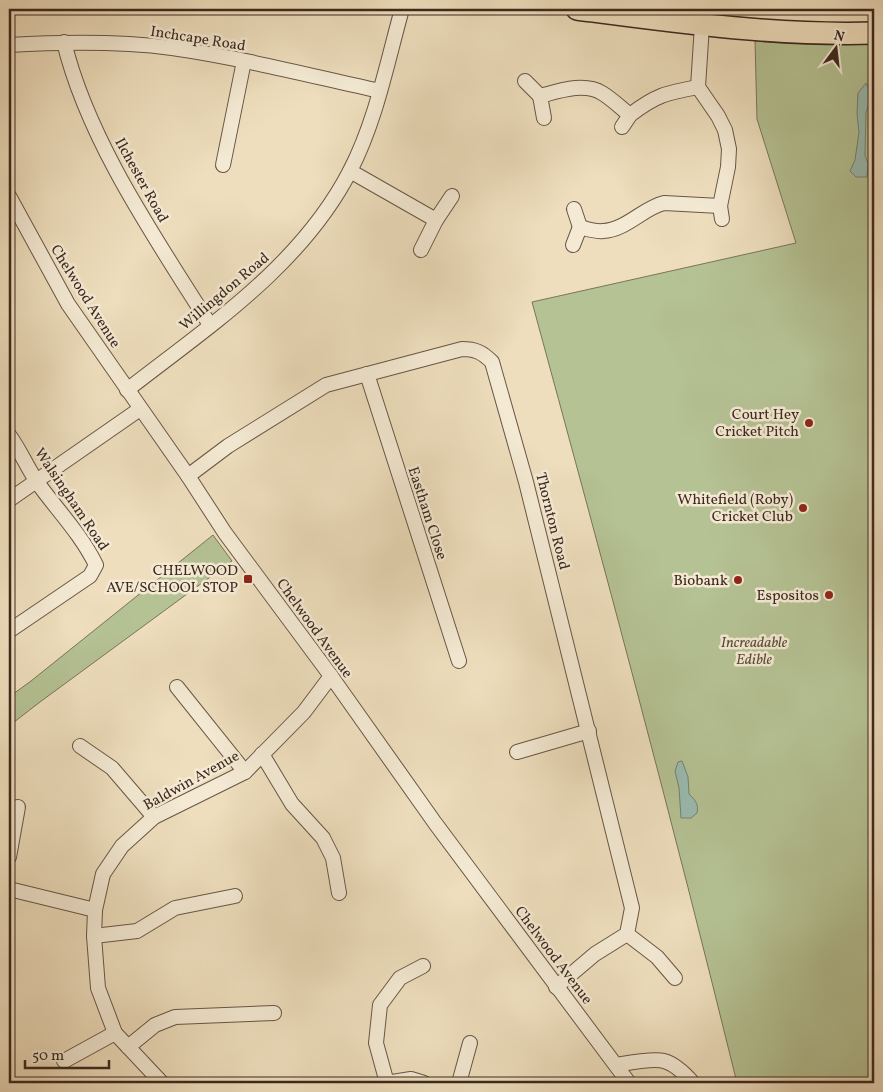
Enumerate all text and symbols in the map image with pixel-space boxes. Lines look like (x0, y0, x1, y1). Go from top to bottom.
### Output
street label: Inchcape Road (149, 22, 247, 57)
north arrow (810, 22, 860, 72)
text: N (832, 26, 846, 47)
street label: Ilchester Road (109, 135, 173, 227)
street label: Chelwood Avenue (44, 241, 125, 353)
street label: Willingdon Road (176, 248, 274, 336)
place label: Court Hey Cricket Pitch (715, 405, 799, 443)
marker: Court Hey Cricket Pitch (803, 417, 815, 429)
street label: Walsingham Road (28, 444, 113, 555)
street label: Eastham Close (402, 464, 451, 563)
street label: Thornton Road (529, 471, 574, 572)
place label: Whitefield (Roby) Cricket Club (677, 490, 793, 528)
marker: Whitefield (Roby) Cricket Club (797, 502, 809, 514)
place label: CHELWOOD AVE/SCHOOL STOP (106, 561, 238, 599)
place label: Biobank (674, 571, 728, 592)
marker: CHELWOOD AVE/SCHOOL STOP (242, 573, 254, 585)
marker: Biobank (732, 574, 744, 586)
street label: Chelwood Avenue (271, 575, 357, 683)
place label: Espositos (757, 586, 819, 607)
marker: Espositos (823, 589, 835, 601)
park label: Increadable Edible (721, 633, 788, 671)
street label: Baldwin Avenue (140, 746, 244, 816)
street label: Chelwood Avenue (509, 902, 597, 1009)
scale bar (25, 1037, 109, 1069)
text: 50 m (32, 1046, 64, 1067)

